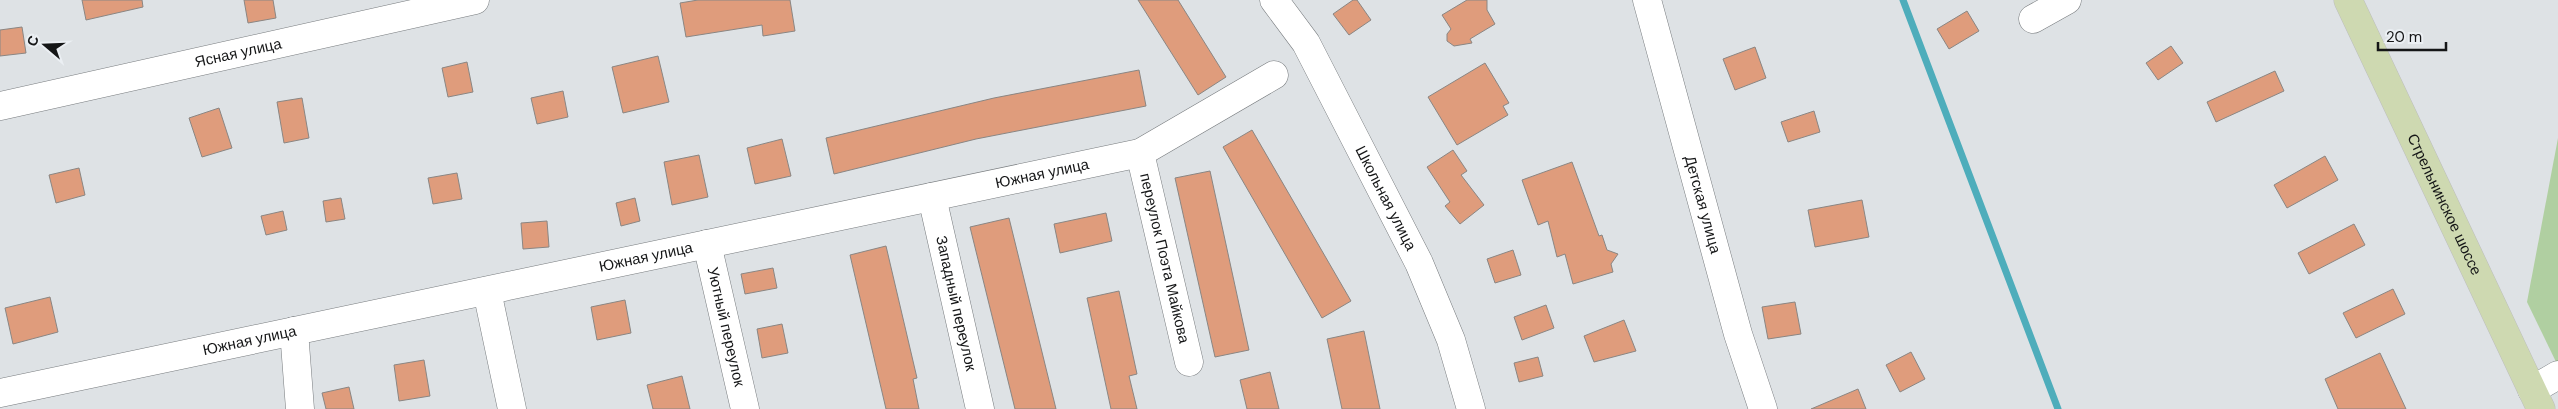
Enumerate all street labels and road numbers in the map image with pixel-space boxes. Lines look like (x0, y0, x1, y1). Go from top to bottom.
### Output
street label: Ясная улица (193, 33, 284, 72)
street label: Стрельнинское шоссе (2403, 130, 2486, 278)
street label: Школьная улица (1350, 142, 1421, 254)
street label: Детская улица (1680, 153, 1726, 256)
street label: Южная улица (993, 154, 1091, 193)
street label: переулок Поэта Майкова (1135, 171, 1194, 346)
street label: Западный переулок (931, 234, 981, 373)
street label: Южная улица (597, 237, 695, 277)
street label: Уютный переулок (703, 265, 750, 389)
street label: Южная улица (201, 321, 299, 360)

